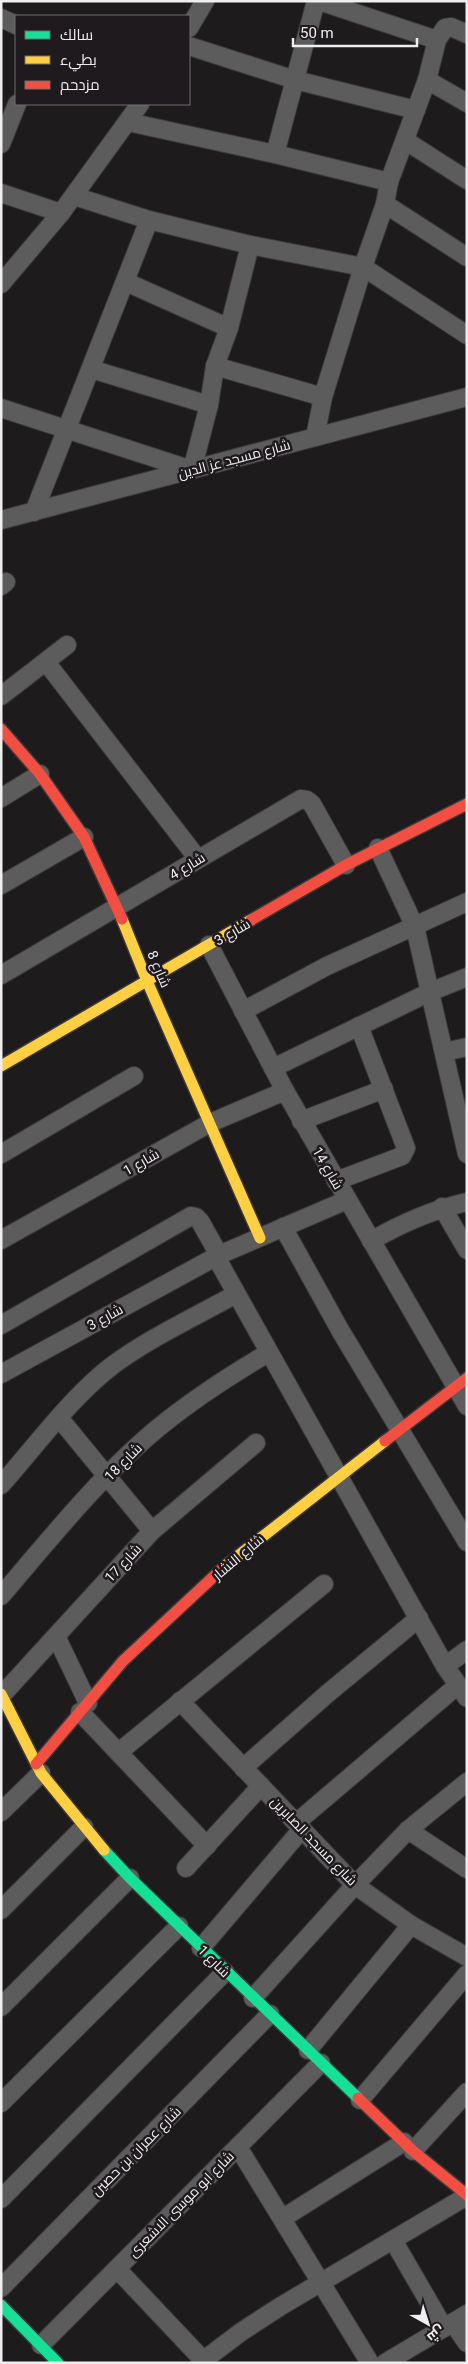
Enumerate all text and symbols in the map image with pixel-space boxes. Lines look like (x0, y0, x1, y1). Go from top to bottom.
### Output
legend (15, 15, 190, 105)
scale bar (293, 15, 417, 47)
text: 50 m (300, 24, 334, 42)
text: سالك (60, 26, 93, 44)
text: بطيء (60, 51, 97, 72)
text: مزدحم (60, 76, 100, 95)
street label: شارع مسجد عز الدين (176, 436, 292, 483)
street label: شارع 4 (166, 849, 208, 884)
street label: شارع 3 (211, 915, 253, 949)
street label: شارع 8 (143, 948, 174, 990)
street label: شارع 14 (309, 1144, 347, 1193)
street label: شارع 1 (120, 1145, 162, 1179)
street label: شارع 3 (84, 1301, 126, 1334)
street label: شارع 18 (101, 1440, 146, 1485)
street label: شارع النشار (208, 1531, 268, 1585)
street label: شارع 17 (101, 1541, 145, 1586)
street label: شارع مسجد الصابرين (267, 1793, 360, 1889)
street label: شارع 1 (194, 1942, 233, 1981)
street label: شارع عمران بن حصين (88, 2103, 185, 2200)
street label: شارع ابو موسى الاشعرى (125, 2148, 238, 2261)
north arrow (403, 2299, 453, 2349)
text: ش (424, 2321, 448, 2346)

